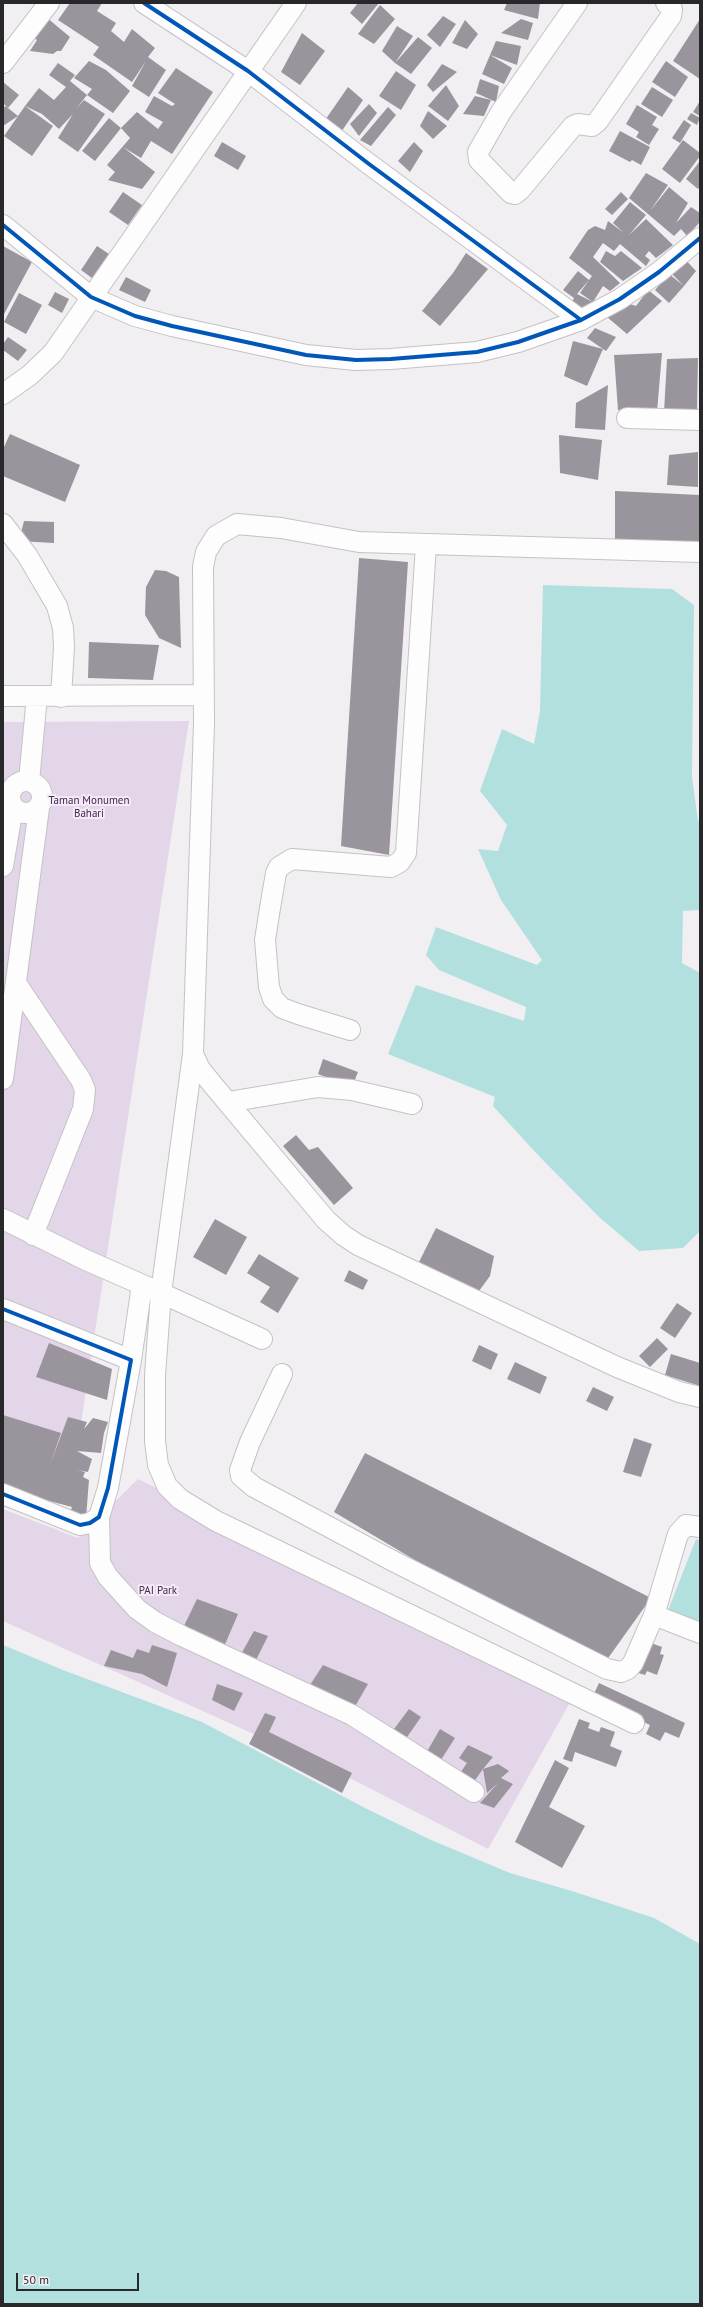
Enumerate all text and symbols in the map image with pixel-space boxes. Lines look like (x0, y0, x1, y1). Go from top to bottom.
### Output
park label: Taman Monumen Bahari (49, 794, 129, 820)
park label: PAI Park (139, 1584, 177, 1598)
scale bar (18, 2265, 141, 2291)
text: 50 m (23, 2272, 49, 2287)

